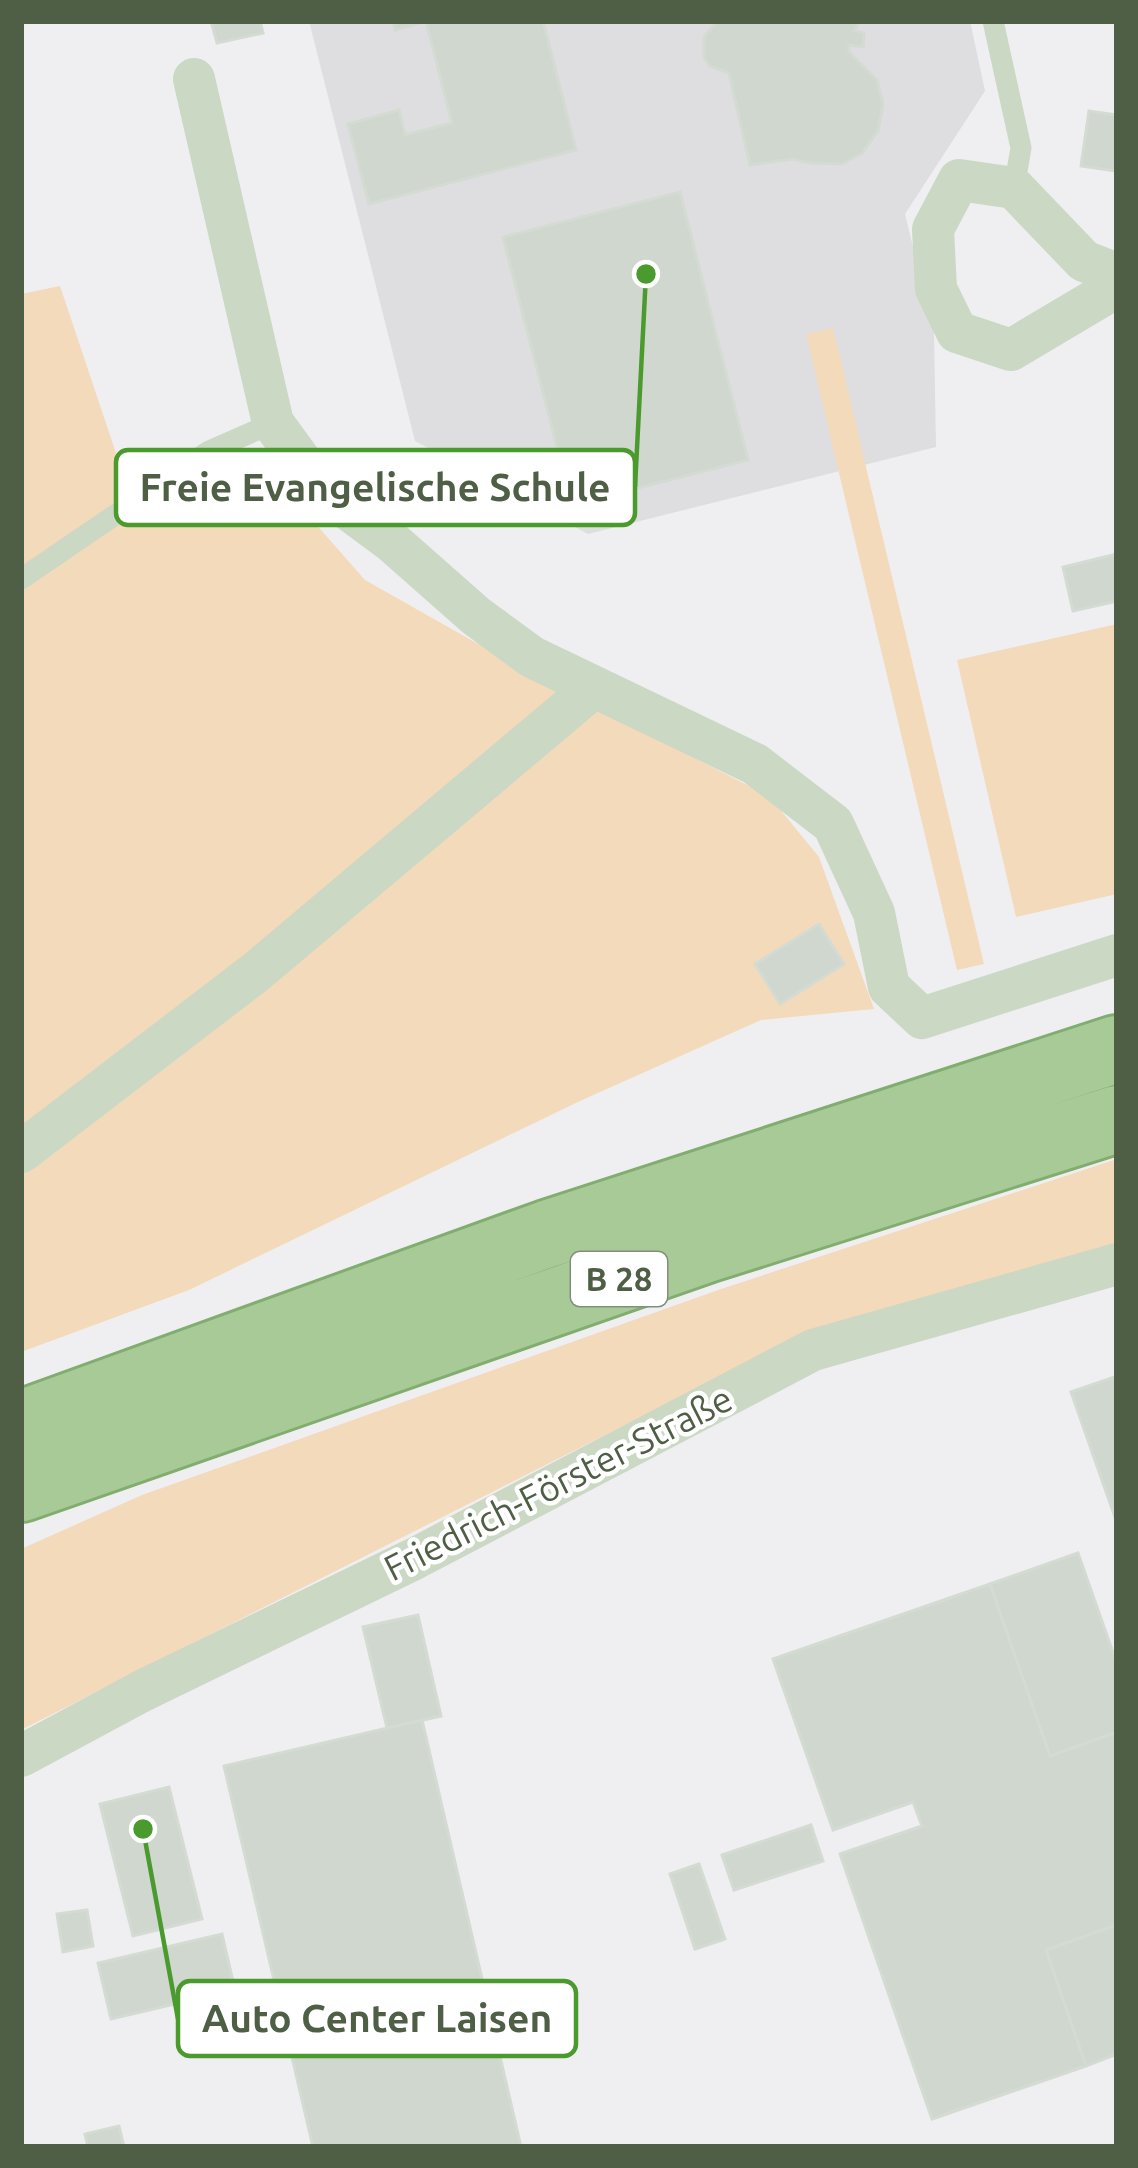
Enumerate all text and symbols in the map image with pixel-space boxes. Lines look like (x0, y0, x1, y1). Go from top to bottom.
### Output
callout: Freie Evangelische Schule (116, 450, 635, 525)
text: Freie Evangelische Schule (140, 465, 610, 508)
road number: B 28 (571, 1252, 667, 1306)
street label: Friedrich-Förster-Straße (377, 1377, 739, 1588)
callout: Auto Center Laisen (178, 1981, 576, 2056)
text: Auto Center Laisen (202, 1996, 552, 2039)

